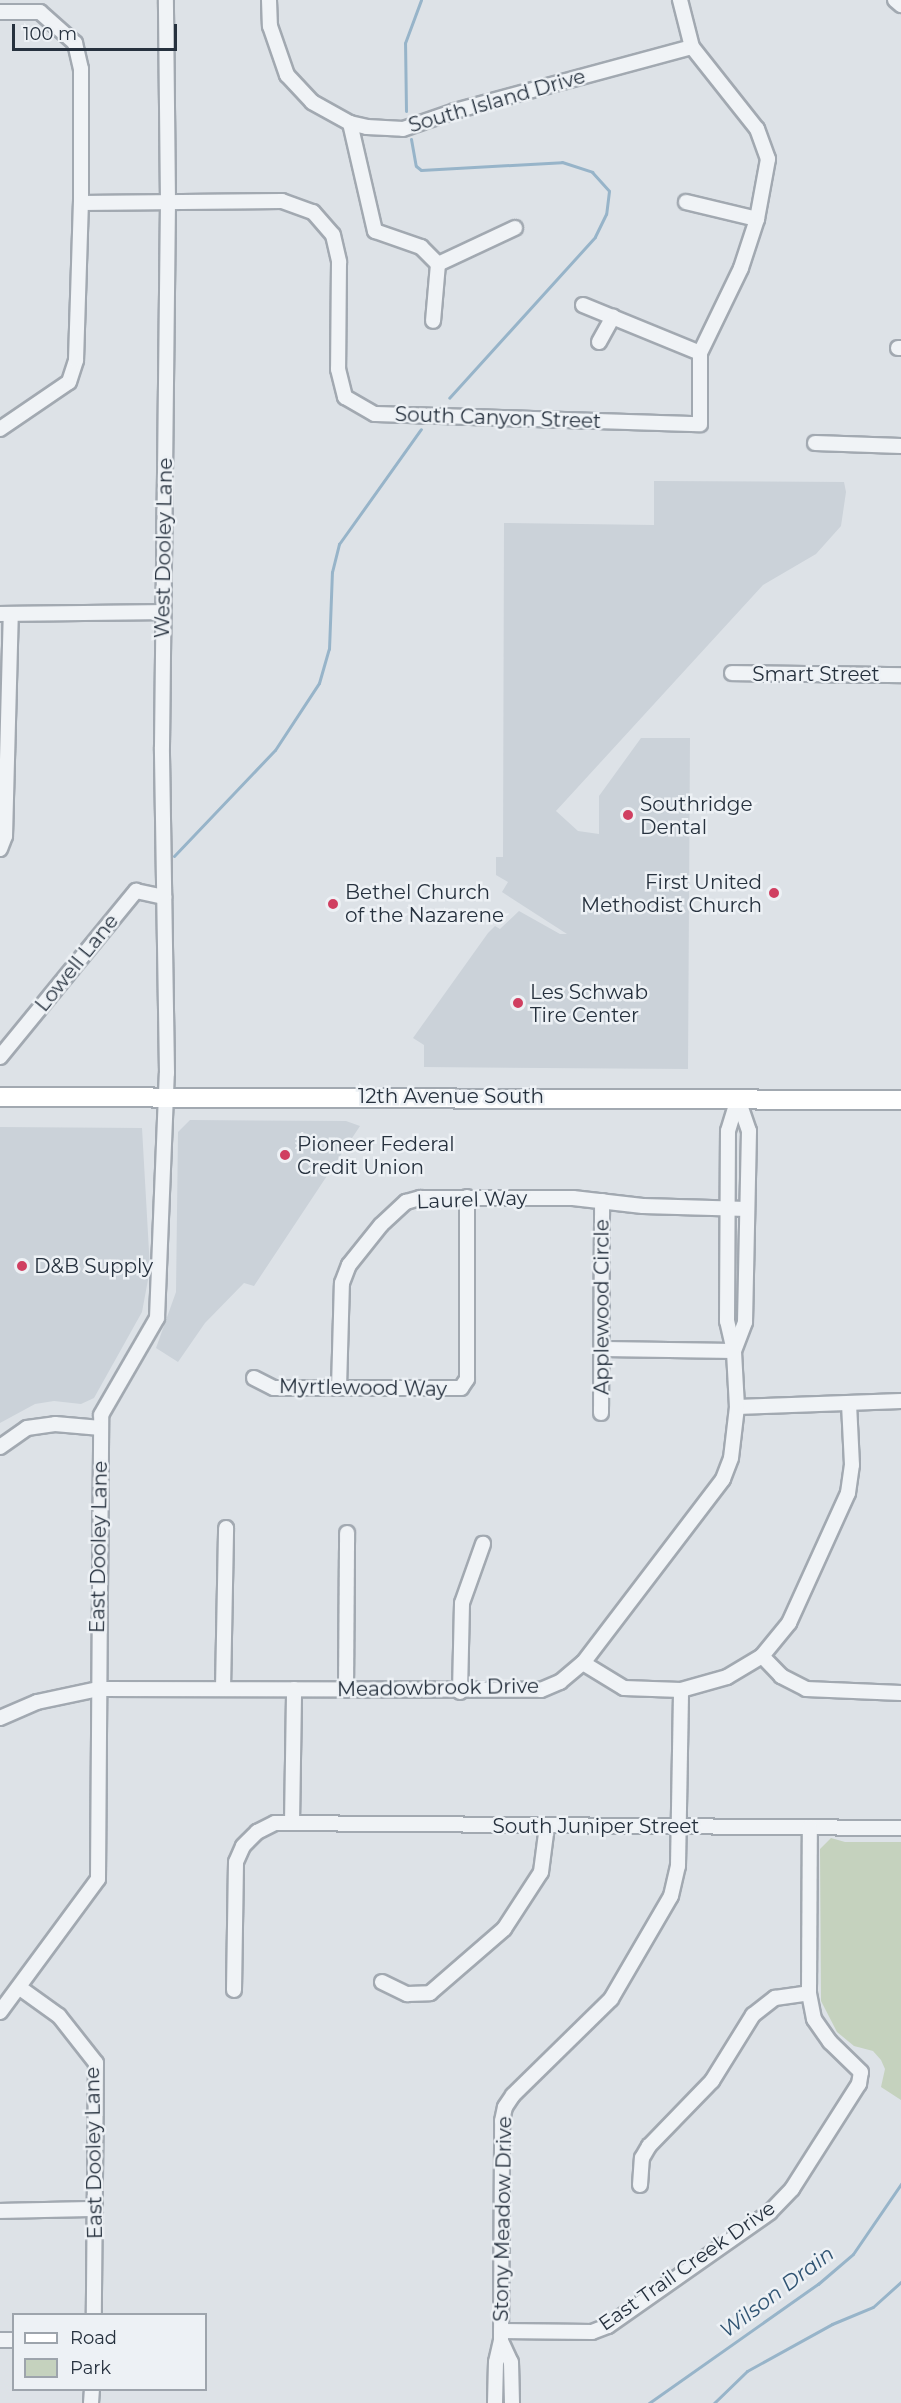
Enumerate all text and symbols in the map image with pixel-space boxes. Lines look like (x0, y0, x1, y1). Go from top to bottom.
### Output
scale bar (15, 12, 180, 50)
text: 100 m (23, 23, 77, 45)
street label: South Island Drive (406, 64, 588, 138)
street label: South Canyon Street (394, 402, 602, 434)
street label: West Dooley Lane (150, 458, 178, 638)
street label: Smart Street (752, 662, 880, 686)
place label: Southridge Dental (640, 792, 753, 839)
marker: Southridge Dental (621, 808, 635, 822)
place label: First United Methodist Church (581, 870, 762, 917)
place label: Bethel Church of the Nazarene (345, 880, 504, 927)
marker: First United Methodist Church (767, 886, 781, 900)
marker: Bethel Church of the Nazarene (326, 897, 340, 911)
street label: Lowell Lane (30, 909, 124, 1017)
place label: Les Schwab Tire Center (530, 980, 648, 1027)
marker: Les Schwab Tire Center (511, 996, 525, 1010)
street label: 12th Avenue South (358, 1084, 544, 1108)
place label: Pioneer Federal Credit Union (297, 1132, 455, 1179)
marker: Pioneer Federal Credit Union (278, 1148, 292, 1162)
street label: Laurel Way (416, 1186, 528, 1214)
street label: Applewood Circle (590, 1219, 614, 1395)
place label: D&B Supply (34, 1254, 153, 1278)
marker: D&B Supply (15, 1259, 29, 1273)
street label: Myrtlewood Way (279, 1375, 447, 1401)
street label: East Dooley Lane (85, 1461, 113, 1633)
street label: Meadowbrook Drive (337, 1674, 539, 1702)
street label: South Juniper Street (493, 1814, 699, 1838)
street label: East Dooley Lane (80, 2067, 108, 2239)
street label: Stony Meadow Drive (489, 2116, 517, 2322)
street label: East Trail Creek Drive (594, 2196, 780, 2336)
water label: Wilson Drain (715, 2241, 839, 2343)
legend (12, 2313, 207, 2391)
text: Road (70, 2327, 117, 2349)
text: Park (70, 2357, 111, 2379)

